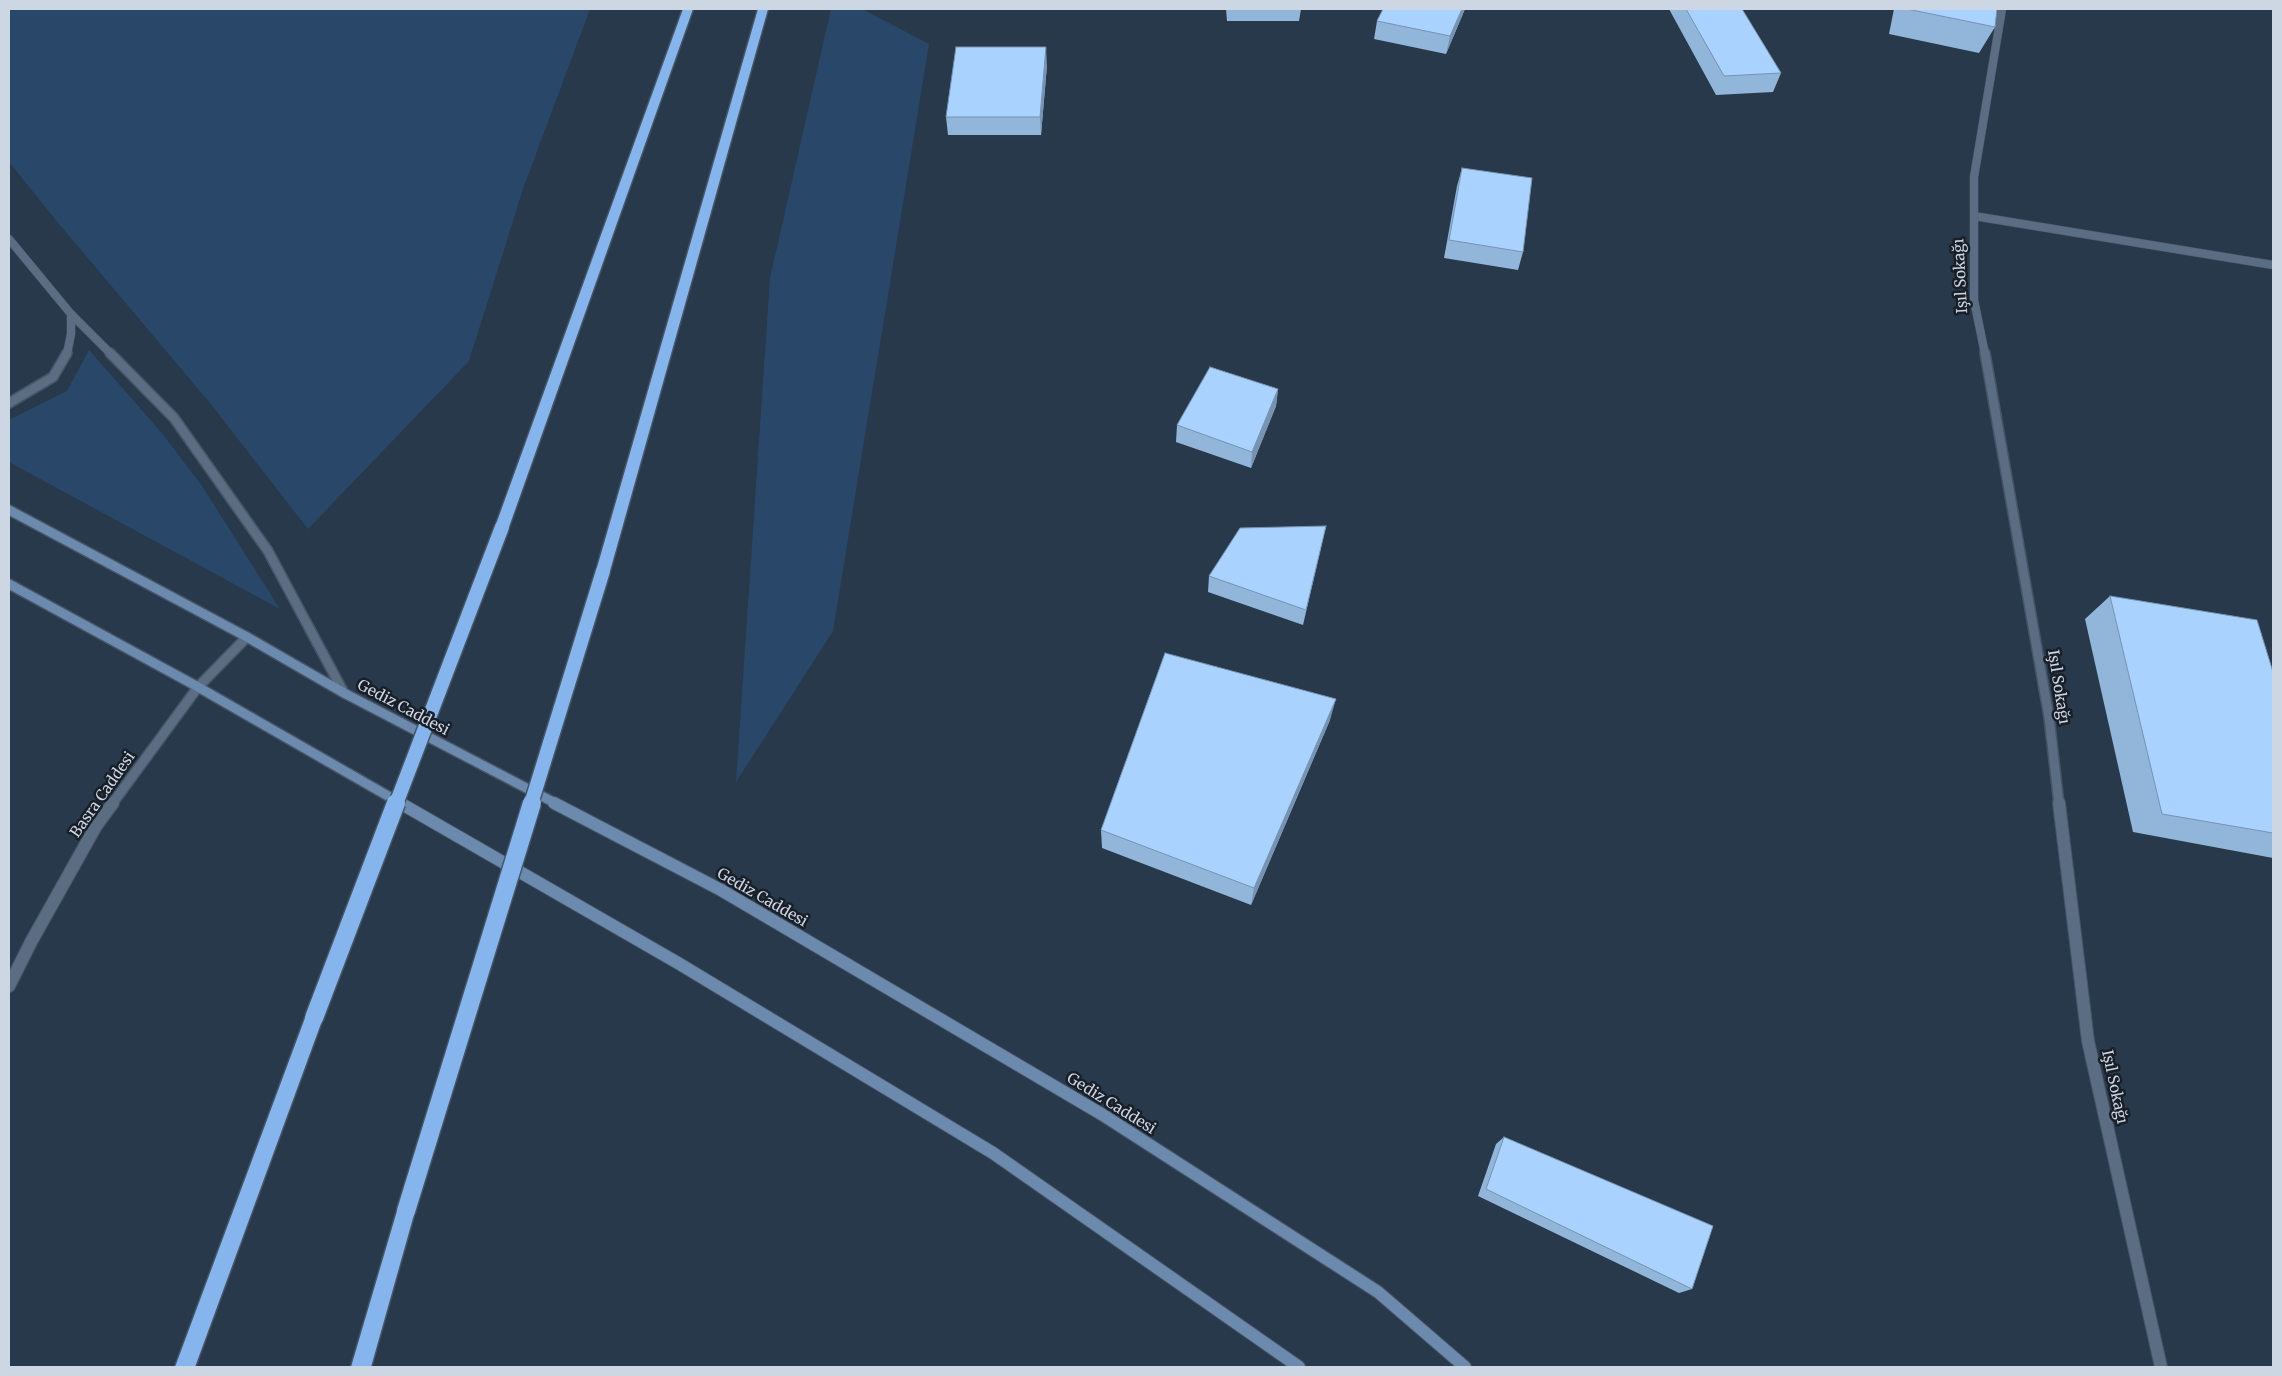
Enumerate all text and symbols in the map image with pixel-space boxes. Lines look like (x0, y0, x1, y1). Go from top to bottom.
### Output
street label: Işıl Sokağı (1950, 238, 1972, 314)
street label: Işıl Sokağı (2043, 649, 2073, 725)
street label: Gediz Caddesi (354, 676, 452, 740)
street label: Basra Caddesi (67, 749, 139, 841)
street label: Gediz Caddesi (714, 865, 810, 931)
street label: Işıl Sokağı (2097, 1048, 2131, 1126)
street label: Gediz Caddesi (1063, 1070, 1159, 1138)

